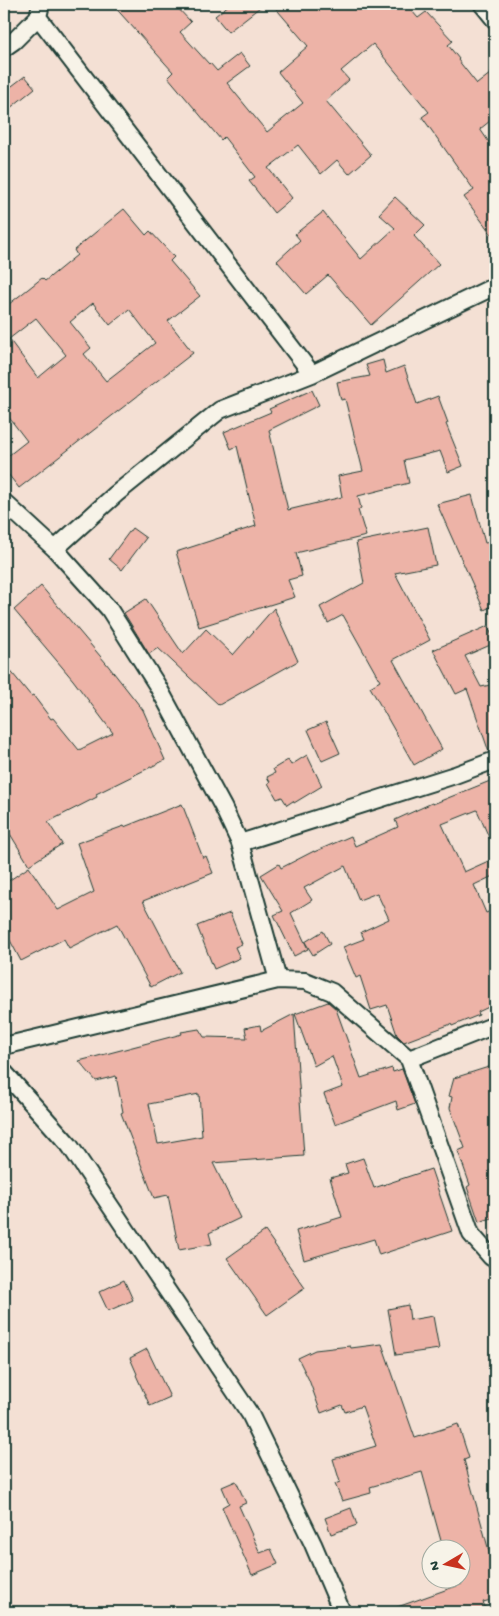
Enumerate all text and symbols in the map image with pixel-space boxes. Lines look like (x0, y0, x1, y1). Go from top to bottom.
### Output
north arrow (422, 1538, 472, 1588)
text: N (427, 1560, 445, 1571)

